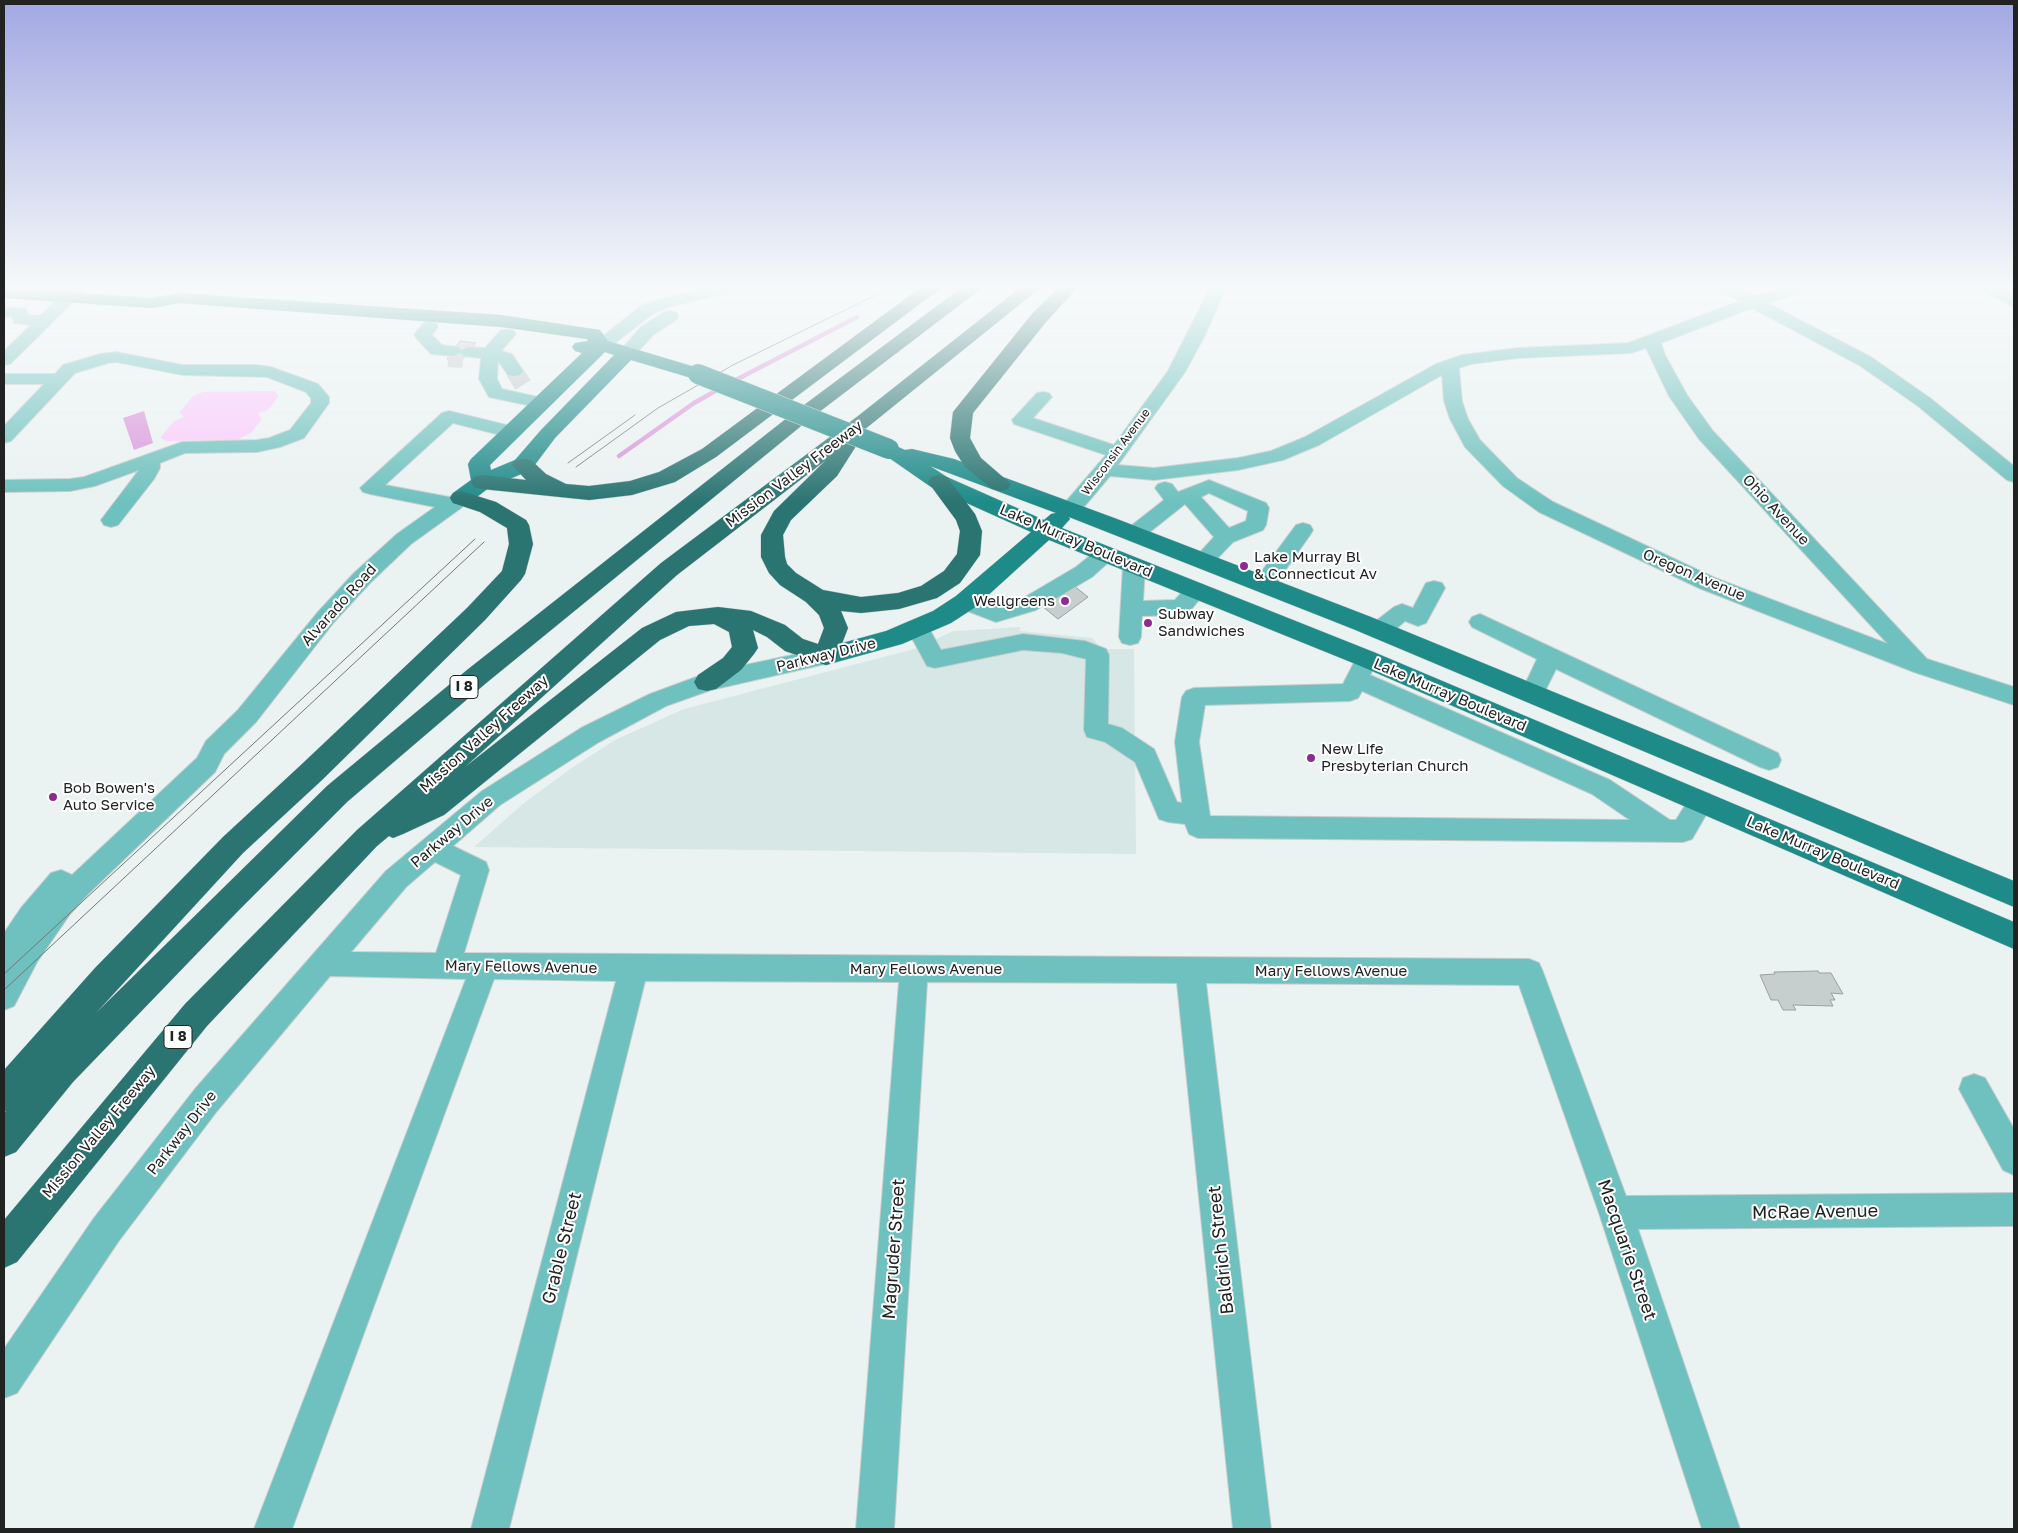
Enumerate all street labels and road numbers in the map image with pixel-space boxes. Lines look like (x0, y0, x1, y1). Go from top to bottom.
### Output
street label: Wisconsin Avenue (1079, 406, 1153, 498)
street label: Mission Valley Freeway (722, 417, 866, 531)
street label: Ohio Avenue (1739, 471, 1813, 549)
street label: Lake Murray Boulevard (997, 501, 1155, 581)
street label: Oregon Avenue (1640, 545, 1748, 605)
street label: Alvarado Road (298, 560, 380, 650)
street label: Parkway Drive (774, 634, 878, 676)
street label: Lake Murray Boulevard (1371, 655, 1529, 735)
street label: Mission Valley Freeway (416, 672, 552, 796)
road number: I 8 (450, 676, 478, 699)
street label: Parkway Drive (407, 792, 497, 872)
street label: Lake Murray Boulevard (1744, 813, 1902, 893)
street label: Mary Fellows Avenue (445, 957, 597, 977)
street label: Mary Fellows Avenue (850, 960, 1002, 978)
street label: Mary Fellows Avenue (1255, 962, 1407, 980)
road number: I 8 (164, 1026, 192, 1048)
street label: Mission Valley Freeway (39, 1062, 159, 1202)
street label: Parkway Drive (144, 1087, 220, 1179)
street label: Macquarie Street (1593, 1177, 1661, 1323)
street label: Magruder Street (878, 1178, 910, 1320)
street label: Baldrich Street (1203, 1185, 1239, 1315)
street label: Grable Street (538, 1190, 586, 1306)
street label: McRae Avenue (1752, 1200, 1878, 1224)

